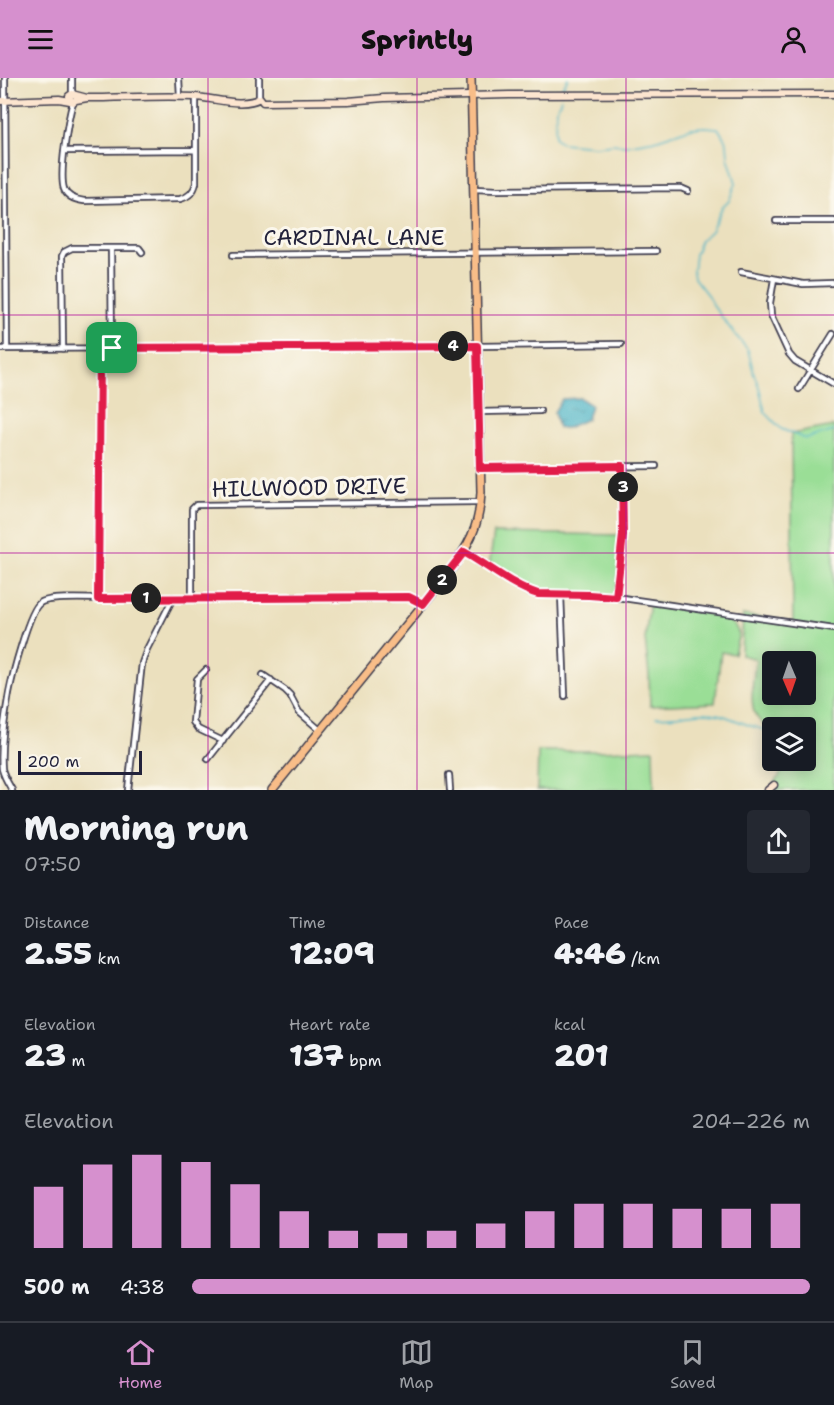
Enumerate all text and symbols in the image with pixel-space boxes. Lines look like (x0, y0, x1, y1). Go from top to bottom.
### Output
text: Sprintly (361, 21, 473, 58)
icon: menu (24, 23, 57, 56)
icon: person (777, 23, 810, 56)
street label: CARDINAL LANE (263, 223, 445, 252)
pin (86, 322, 137, 373)
icon: arrive (95, 331, 128, 364)
pin: 4 (438, 331, 468, 361)
text: 4 (447, 335, 459, 356)
street label: HILLWOOD DRIVE (211, 471, 407, 504)
pin: 3 (608, 472, 638, 502)
text: 3 (617, 476, 629, 497)
pin: 2 (427, 565, 457, 595)
text: 2 (436, 569, 448, 590)
pin: 1 (131, 583, 161, 613)
text: 1 (142, 587, 150, 608)
north arrow (762, 651, 816, 705)
map controls (762, 651, 816, 771)
button: layers (762, 717, 816, 771)
scale bar (18, 748, 142, 776)
text: 200 m (27, 751, 79, 772)
text: Morning run (24, 806, 248, 851)
button: share (747, 810, 810, 873)
text: 07:50 (24, 851, 81, 877)
text: Distance (24, 912, 90, 933)
text: Time (289, 912, 326, 933)
text: Pace (554, 912, 589, 933)
text: 2.55 (24, 933, 92, 974)
text: 12:09 (289, 933, 375, 974)
text: 4:46 (554, 933, 626, 974)
text: km (92, 948, 120, 969)
text: /km (626, 948, 660, 969)
text: Elevation (24, 1014, 96, 1035)
text: Heart rate (289, 1014, 371, 1035)
text: kcal (554, 1014, 585, 1035)
text: 23 (24, 1035, 66, 1076)
text: 137 (289, 1035, 344, 1076)
text: 201 (554, 1035, 609, 1076)
text: m (66, 1050, 85, 1071)
text: bpm (344, 1050, 382, 1071)
text: Elevation (24, 1108, 114, 1134)
text: 204–226 m (691, 1108, 810, 1134)
text: 500 m (24, 1274, 90, 1300)
text: 4:38 (120, 1274, 165, 1300)
tab: Home (118, 1336, 162, 1393)
tab: Map (399, 1336, 433, 1393)
tab: Saved (670, 1336, 716, 1393)

